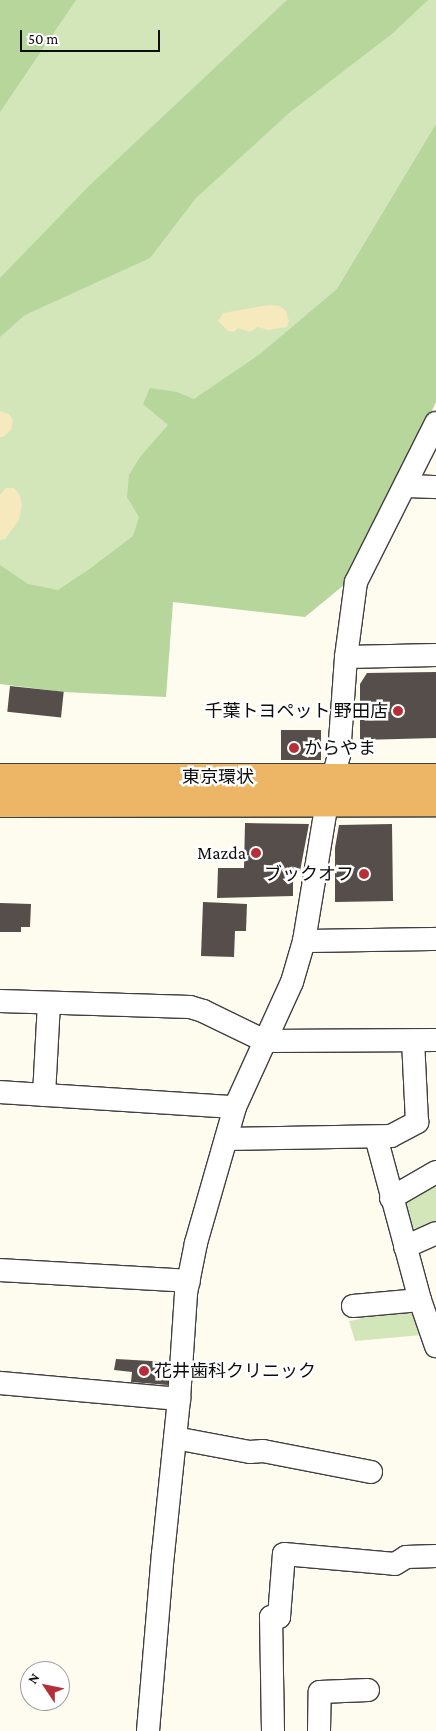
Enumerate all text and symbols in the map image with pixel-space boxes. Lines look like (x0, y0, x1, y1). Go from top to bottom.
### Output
scale bar (22, 20, 162, 52)
text: 50 m (28, 31, 58, 47)
place label: 千葉トヨペット 野田店 (205, 700, 388, 722)
marker: 千葉トヨペット 野田店 (392, 705, 404, 717)
place label: からやま (304, 737, 376, 759)
marker: からやま (288, 742, 300, 754)
street label: 東京環状 (182, 766, 254, 788)
place label: Mazda (197, 842, 246, 864)
marker: Mazda (250, 847, 262, 859)
place label: ブックオフ (264, 863, 354, 885)
marker: ブックオフ (358, 868, 370, 880)
place label: 花井歯科クリニック (154, 1360, 316, 1382)
marker: 花井歯科クリニック (138, 1365, 150, 1377)
north arrow (20, 1661, 70, 1711)
text: N (24, 1670, 43, 1687)

